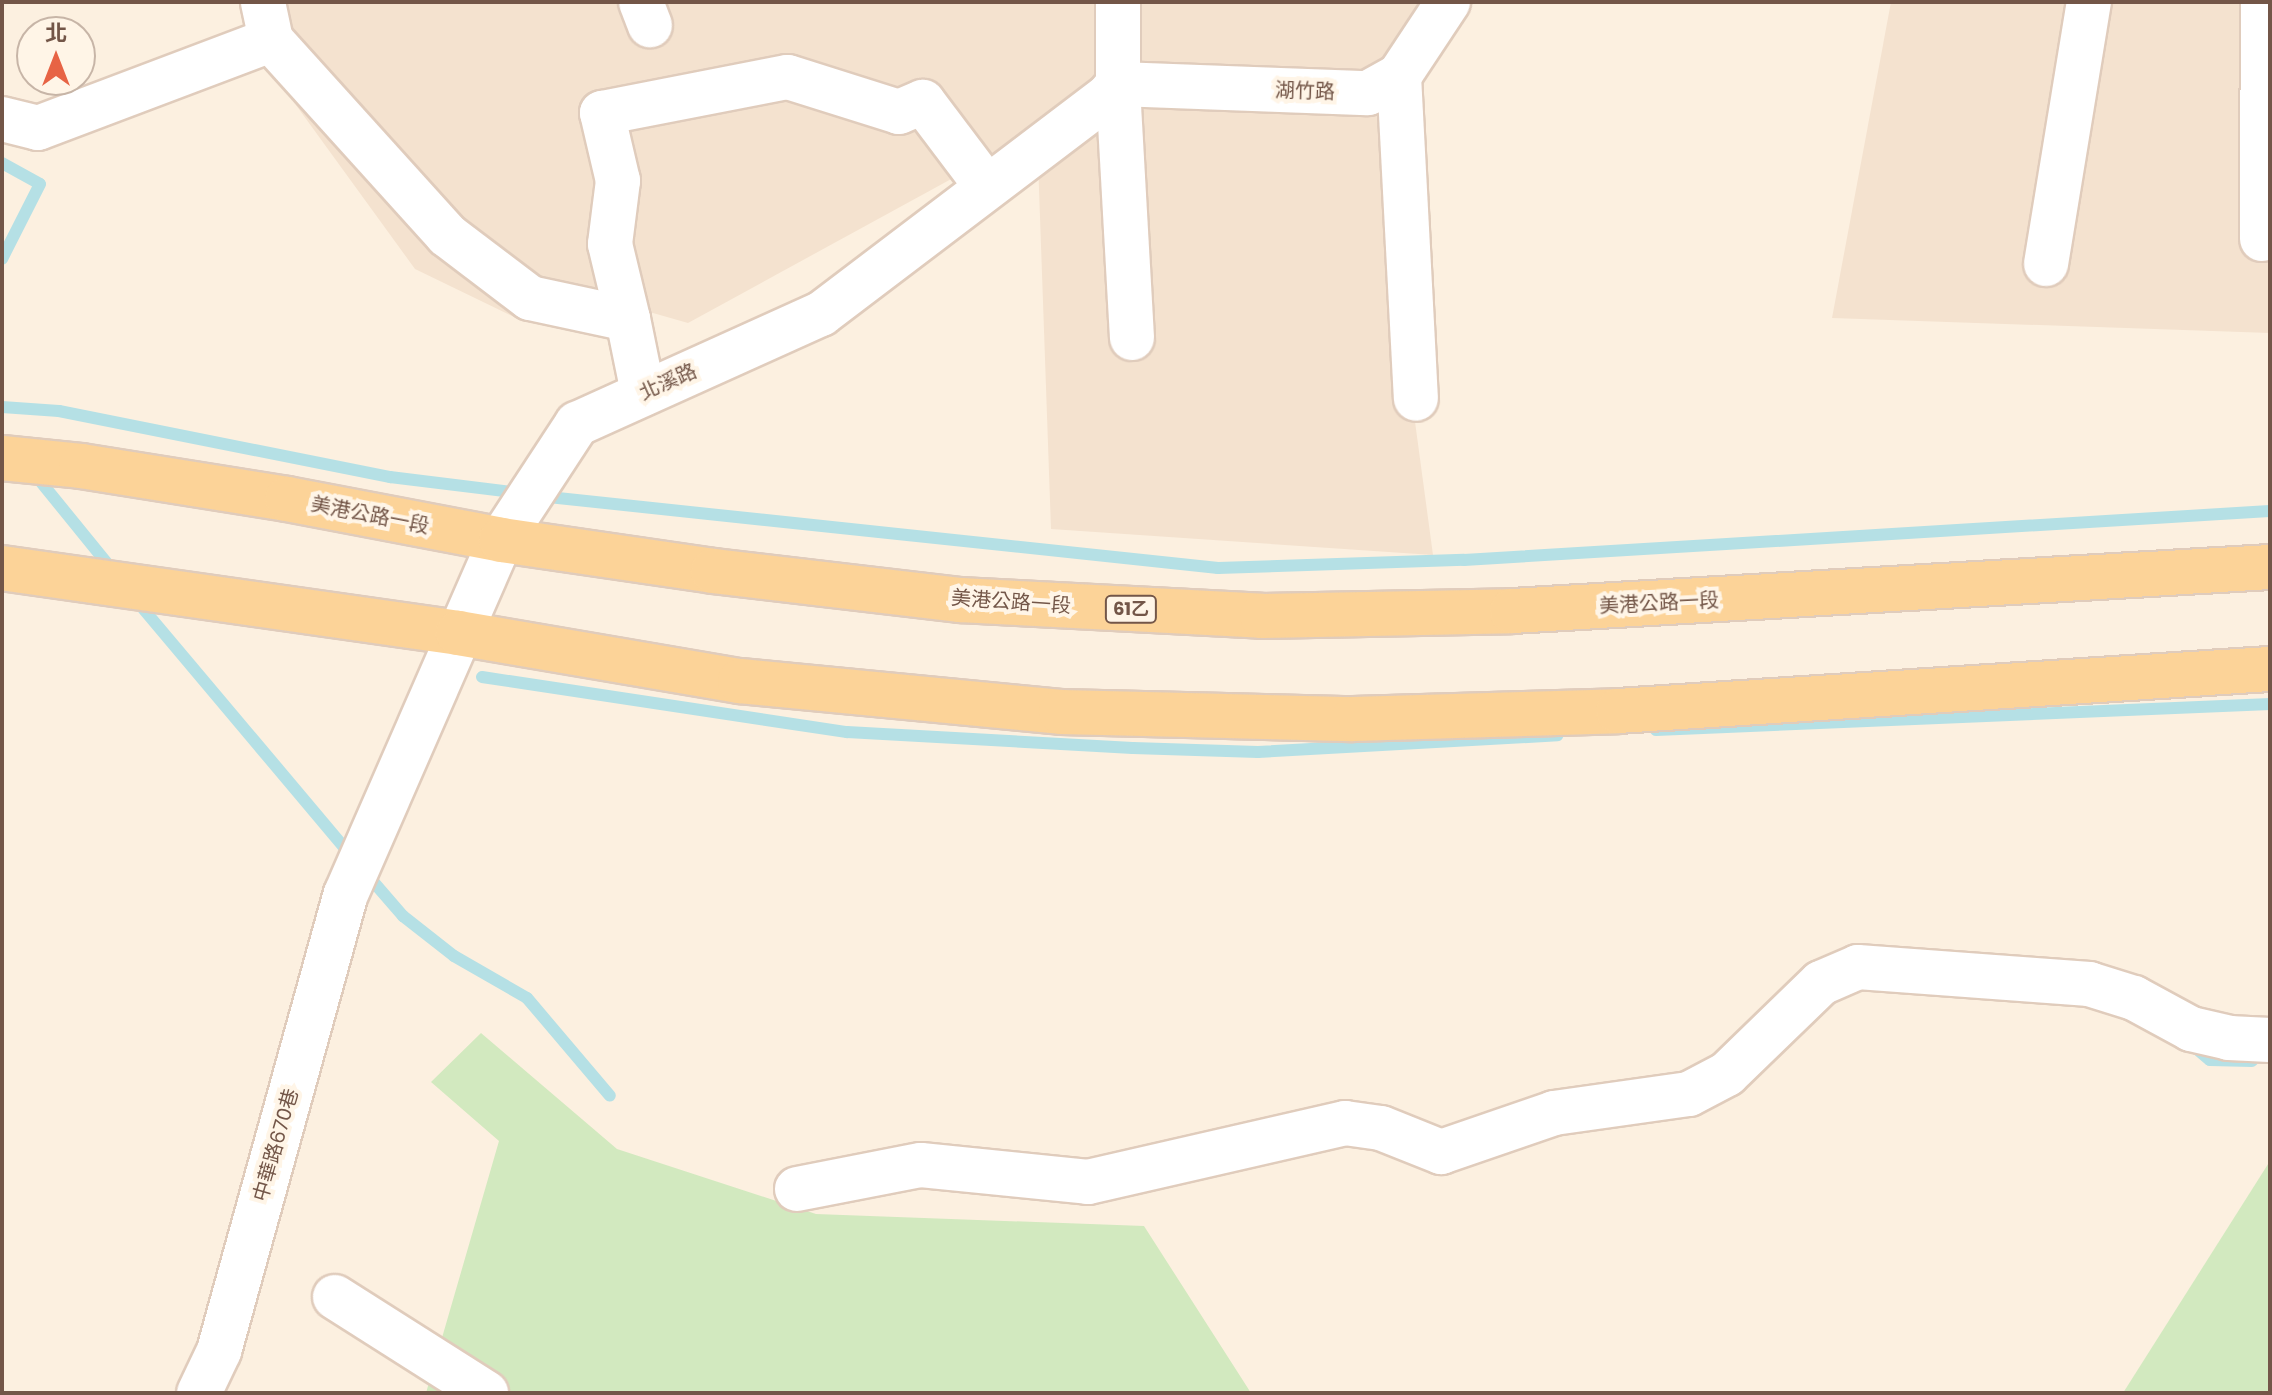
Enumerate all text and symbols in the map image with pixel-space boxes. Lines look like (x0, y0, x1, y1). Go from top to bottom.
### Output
north arrow (16, 16, 96, 96)
text: 北 (45, 18, 67, 49)
street label: 湖竹路 (1275, 78, 1335, 104)
street label: 北溪路 (636, 359, 700, 405)
street label: 美港公路一段 (309, 492, 431, 538)
street label: 美港公路一段 (950, 586, 1072, 618)
street label: 美港公路一段 (1598, 588, 1720, 618)
road number: 61乙 (1103, 595, 1159, 623)
street label: 中華路670巷 (248, 1086, 304, 1204)

